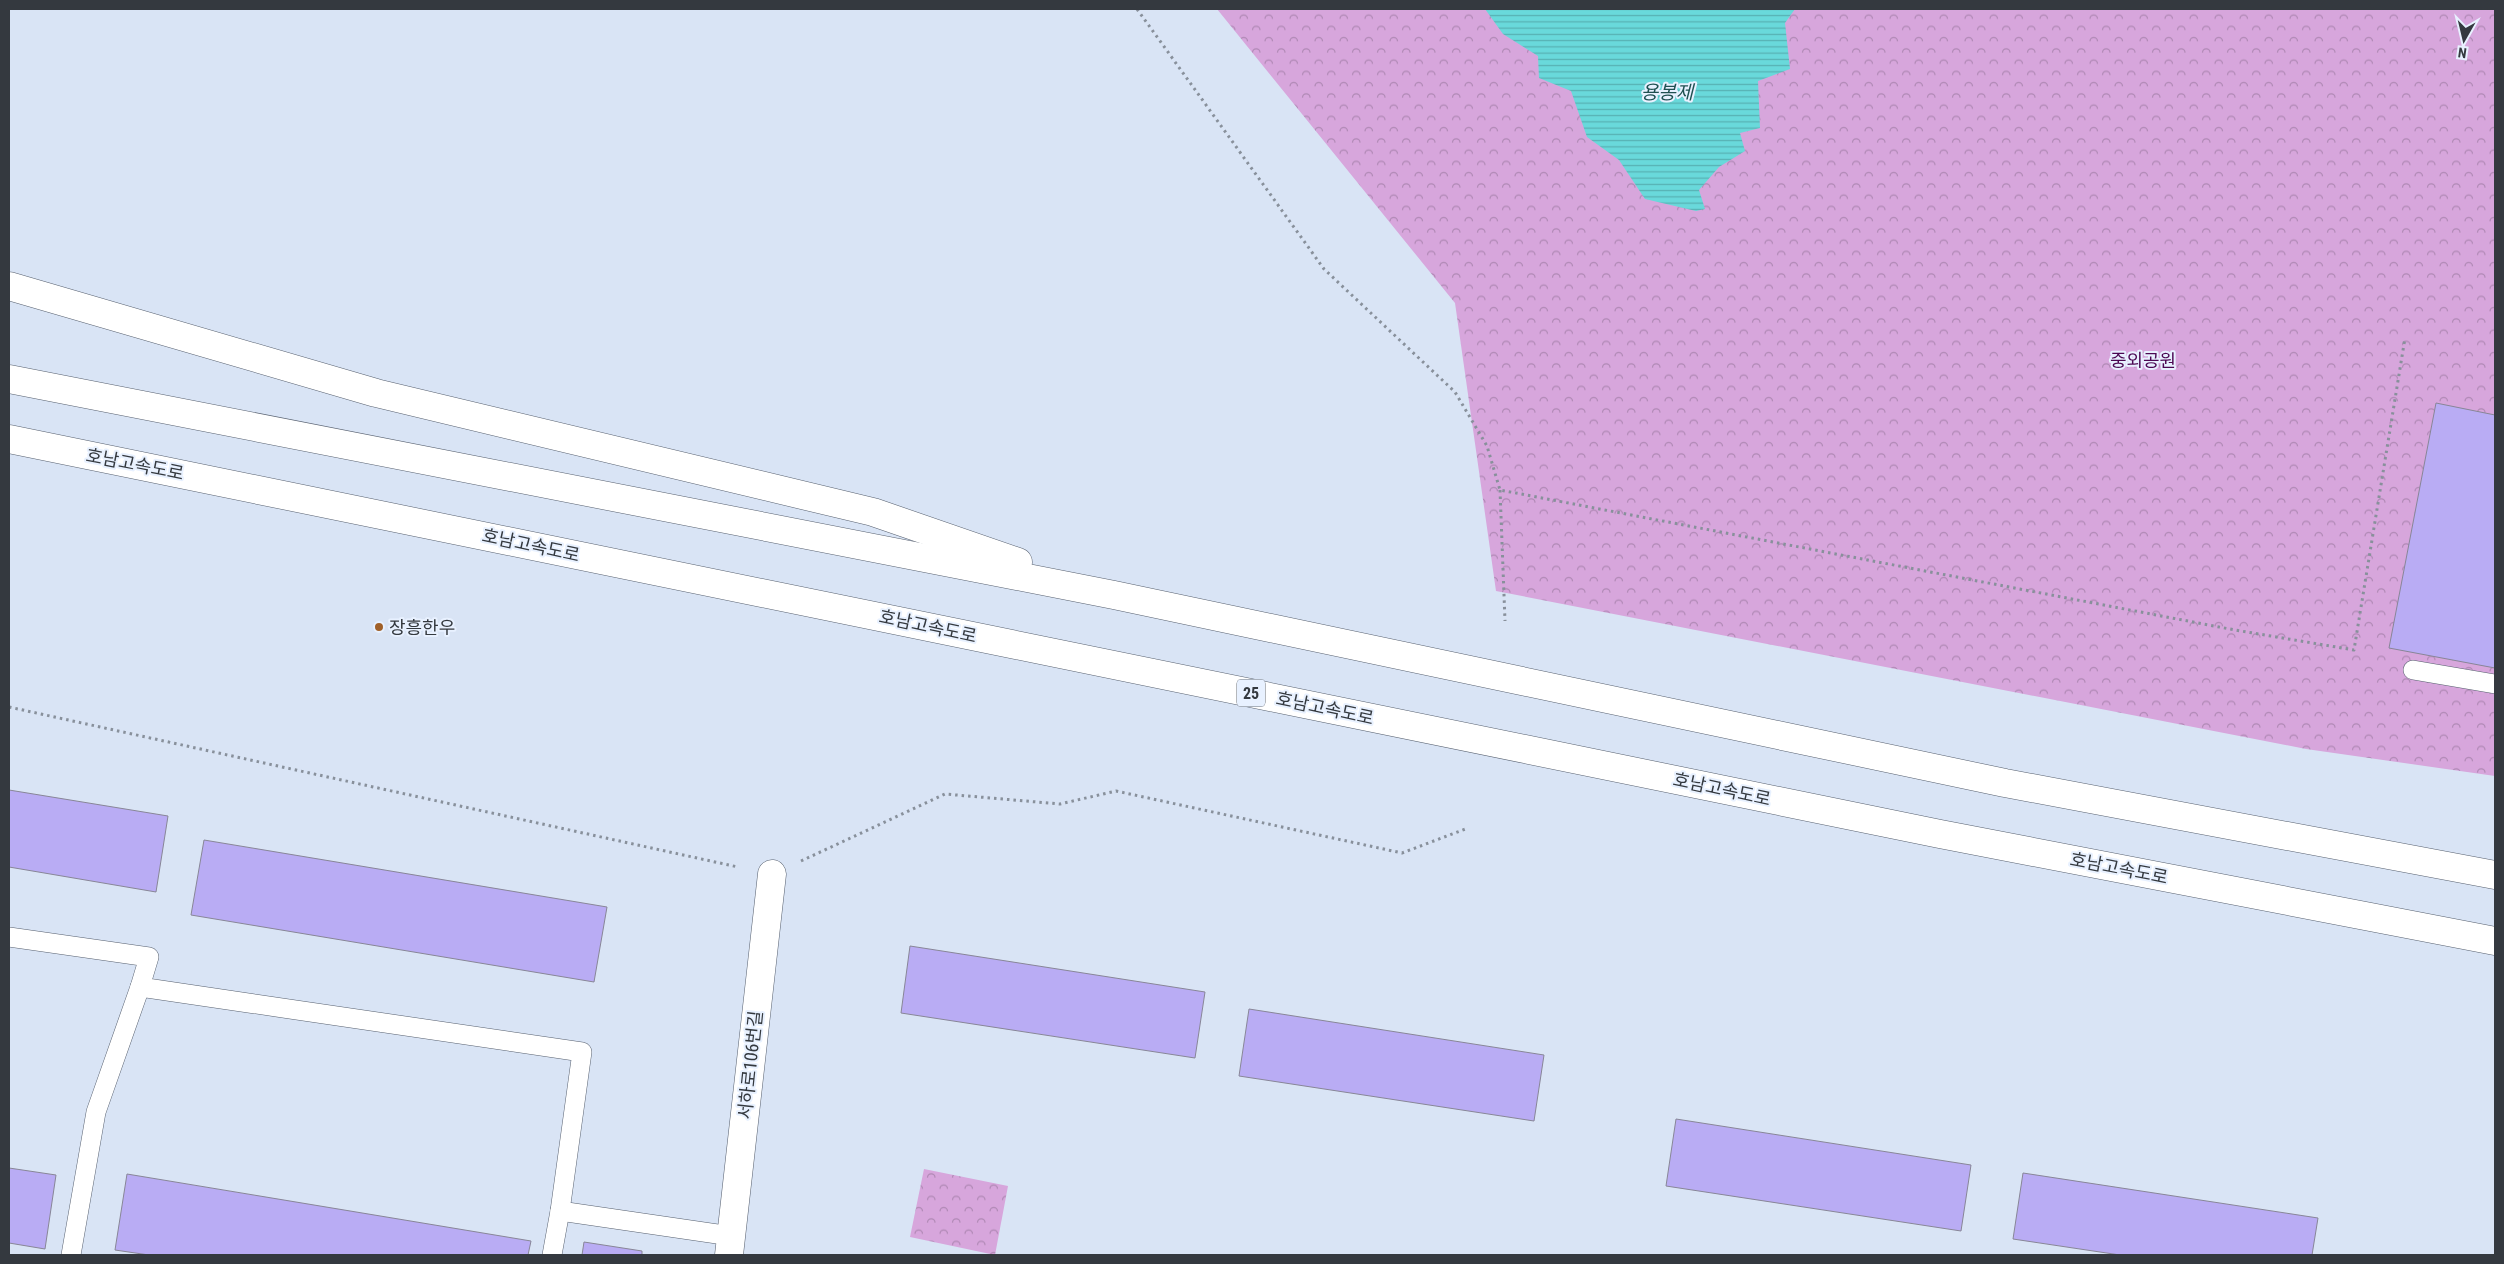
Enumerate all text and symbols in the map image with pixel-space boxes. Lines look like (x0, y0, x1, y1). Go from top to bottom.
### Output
north arrow (2439, 15, 2489, 65)
text: N (2457, 44, 2468, 61)
water label: 용봉제 (1641, 81, 1696, 104)
park label: 중외공원 (2110, 350, 2176, 371)
street label: 호남고속도로 (84, 444, 186, 484)
street label: 호남고속도로 (480, 524, 582, 566)
street label: 호남고속도로 (877, 605, 979, 647)
place label: 장흥한우 (389, 617, 455, 638)
marker: 장흥한우 (373, 621, 385, 633)
road number: 25 (1237, 680, 1265, 706)
street label: 호남고속도로 (1274, 687, 1376, 729)
street label: 호남고속도로 (1671, 768, 1773, 810)
street label: 호남고속도로 (2068, 848, 2170, 888)
street label: 서하로106번길 (734, 1009, 766, 1121)

